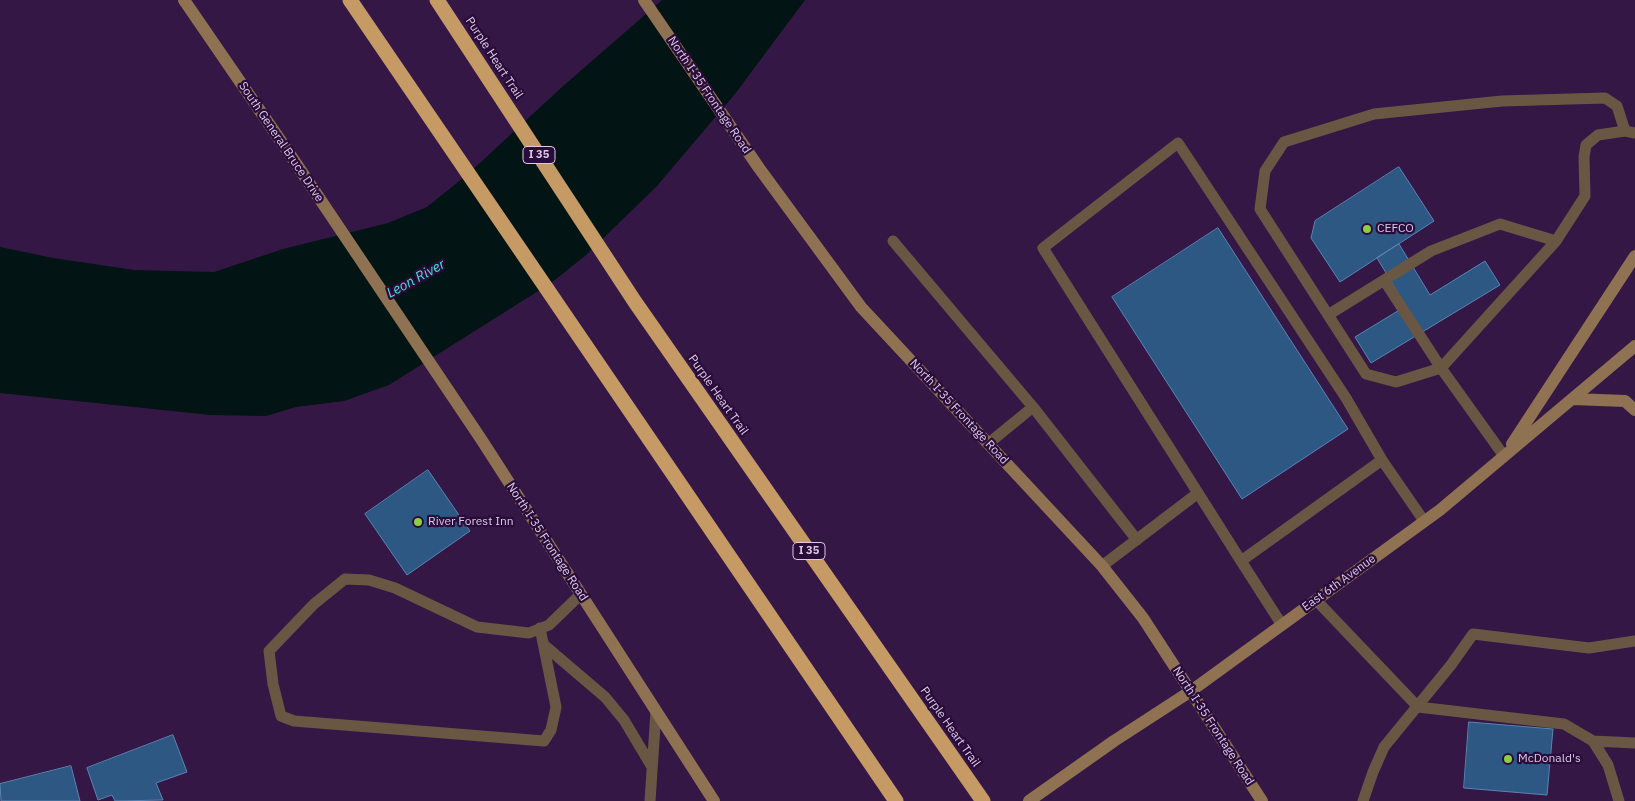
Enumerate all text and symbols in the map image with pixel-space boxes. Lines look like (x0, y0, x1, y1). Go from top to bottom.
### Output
street label: Purple Heart Trail (462, 14, 526, 102)
street label: North I-35 Frontage Road (664, 34, 754, 156)
street label: South General Bruce Drive (235, 79, 327, 205)
road number: I 35 (523, 146, 555, 164)
place label: CEFCO (1377, 222, 1414, 236)
marker: CEFCO (1361, 223, 1373, 235)
water label: Leon River (384, 256, 448, 302)
street label: Purple Heart Trail (685, 352, 751, 438)
street label: North I-35 Frontage Road (907, 357, 1011, 467)
street label: North I-35 Frontage Road (503, 480, 591, 604)
place label: River Forest Inn (428, 515, 514, 529)
marker: River Forest Inn (412, 516, 424, 528)
road number: I 35 (793, 542, 825, 560)
street label: East 6th Avenue (1299, 552, 1379, 614)
street label: North I-35 Frontage Road (1169, 664, 1257, 788)
street label: Purple Heart Trail (917, 684, 983, 770)
place label: McDonald's (1518, 752, 1581, 766)
marker: McDonald's (1502, 753, 1514, 765)

